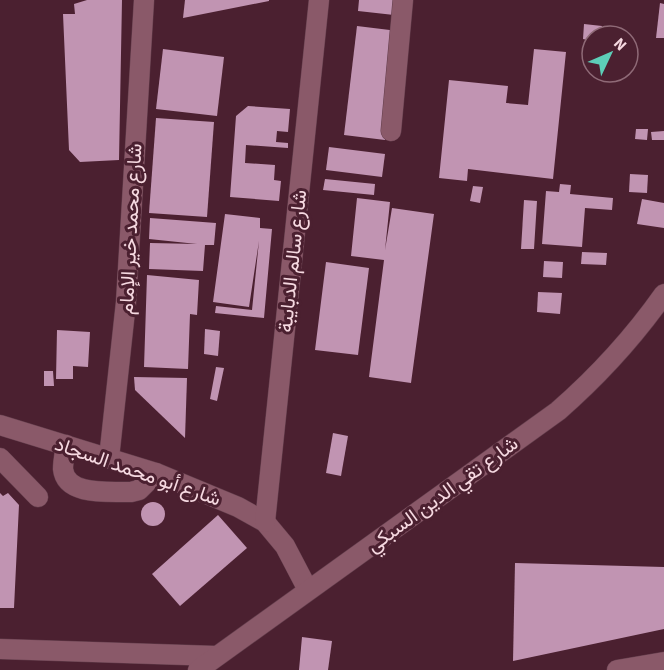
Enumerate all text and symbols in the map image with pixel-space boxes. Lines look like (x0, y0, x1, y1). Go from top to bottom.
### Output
north arrow (580, 24, 640, 84)
text: N (608, 33, 632, 56)
street label: شارع محمد خير الإمام (113, 143, 149, 315)
street label: شارع سالم الدبايبة (272, 188, 314, 334)
street label: شارع أبو محمد السجاد (51, 430, 224, 513)
street label: شارع تقي الدين السبكي (361, 430, 525, 561)

